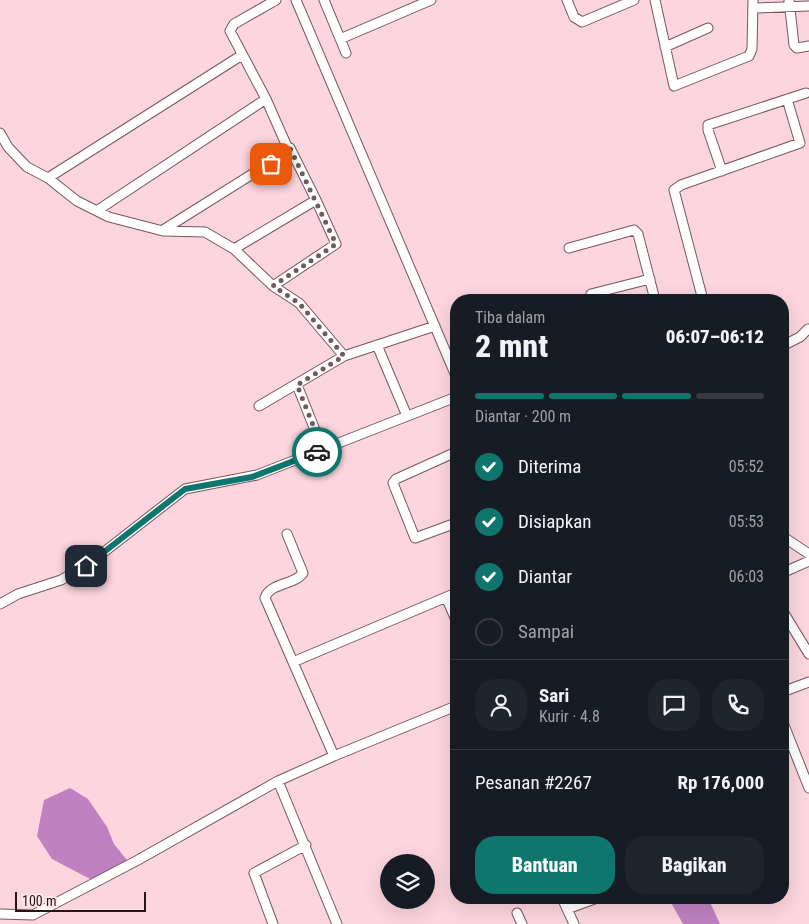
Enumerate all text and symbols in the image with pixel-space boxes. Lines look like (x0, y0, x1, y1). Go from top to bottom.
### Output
pin (250, 143, 292, 185)
icon: bag (257, 150, 285, 178)
text: Tiba dalam (475, 308, 545, 327)
text: 06:07–06:12 (666, 325, 764, 348)
text: 2 mnt (475, 327, 548, 365)
text: Diantar · 200 m (475, 407, 571, 426)
courier (292, 427, 342, 477)
icon: car (303, 438, 331, 466)
icon: check (475, 453, 503, 481)
text: Diterima (518, 455, 581, 478)
text: 05:52 (729, 457, 764, 476)
icon: check (475, 508, 503, 536)
text: Disiapkan (518, 510, 592, 533)
text: 05:53 (729, 512, 764, 531)
pin (65, 545, 107, 587)
icon: home (72, 552, 100, 580)
icon: check (475, 563, 503, 591)
text: Diantar (518, 565, 572, 588)
text: 06:03 (729, 567, 764, 586)
text: Sampai (518, 620, 574, 643)
button: person (475, 679, 527, 731)
button: chat (648, 679, 700, 731)
button: phone (712, 679, 764, 731)
text: Sari (539, 684, 569, 707)
text: Kurir · 4.8 (539, 707, 600, 726)
text: Pesanan #2267 (475, 771, 592, 794)
text: Rp 176,000 (677, 771, 764, 794)
button: Bantuan (475, 836, 615, 894)
button: Bagikan (625, 836, 764, 894)
map controls (380, 854, 435, 909)
button: layers (380, 854, 435, 909)
scale bar (15, 889, 146, 912)
text: 100 m (22, 893, 57, 909)

